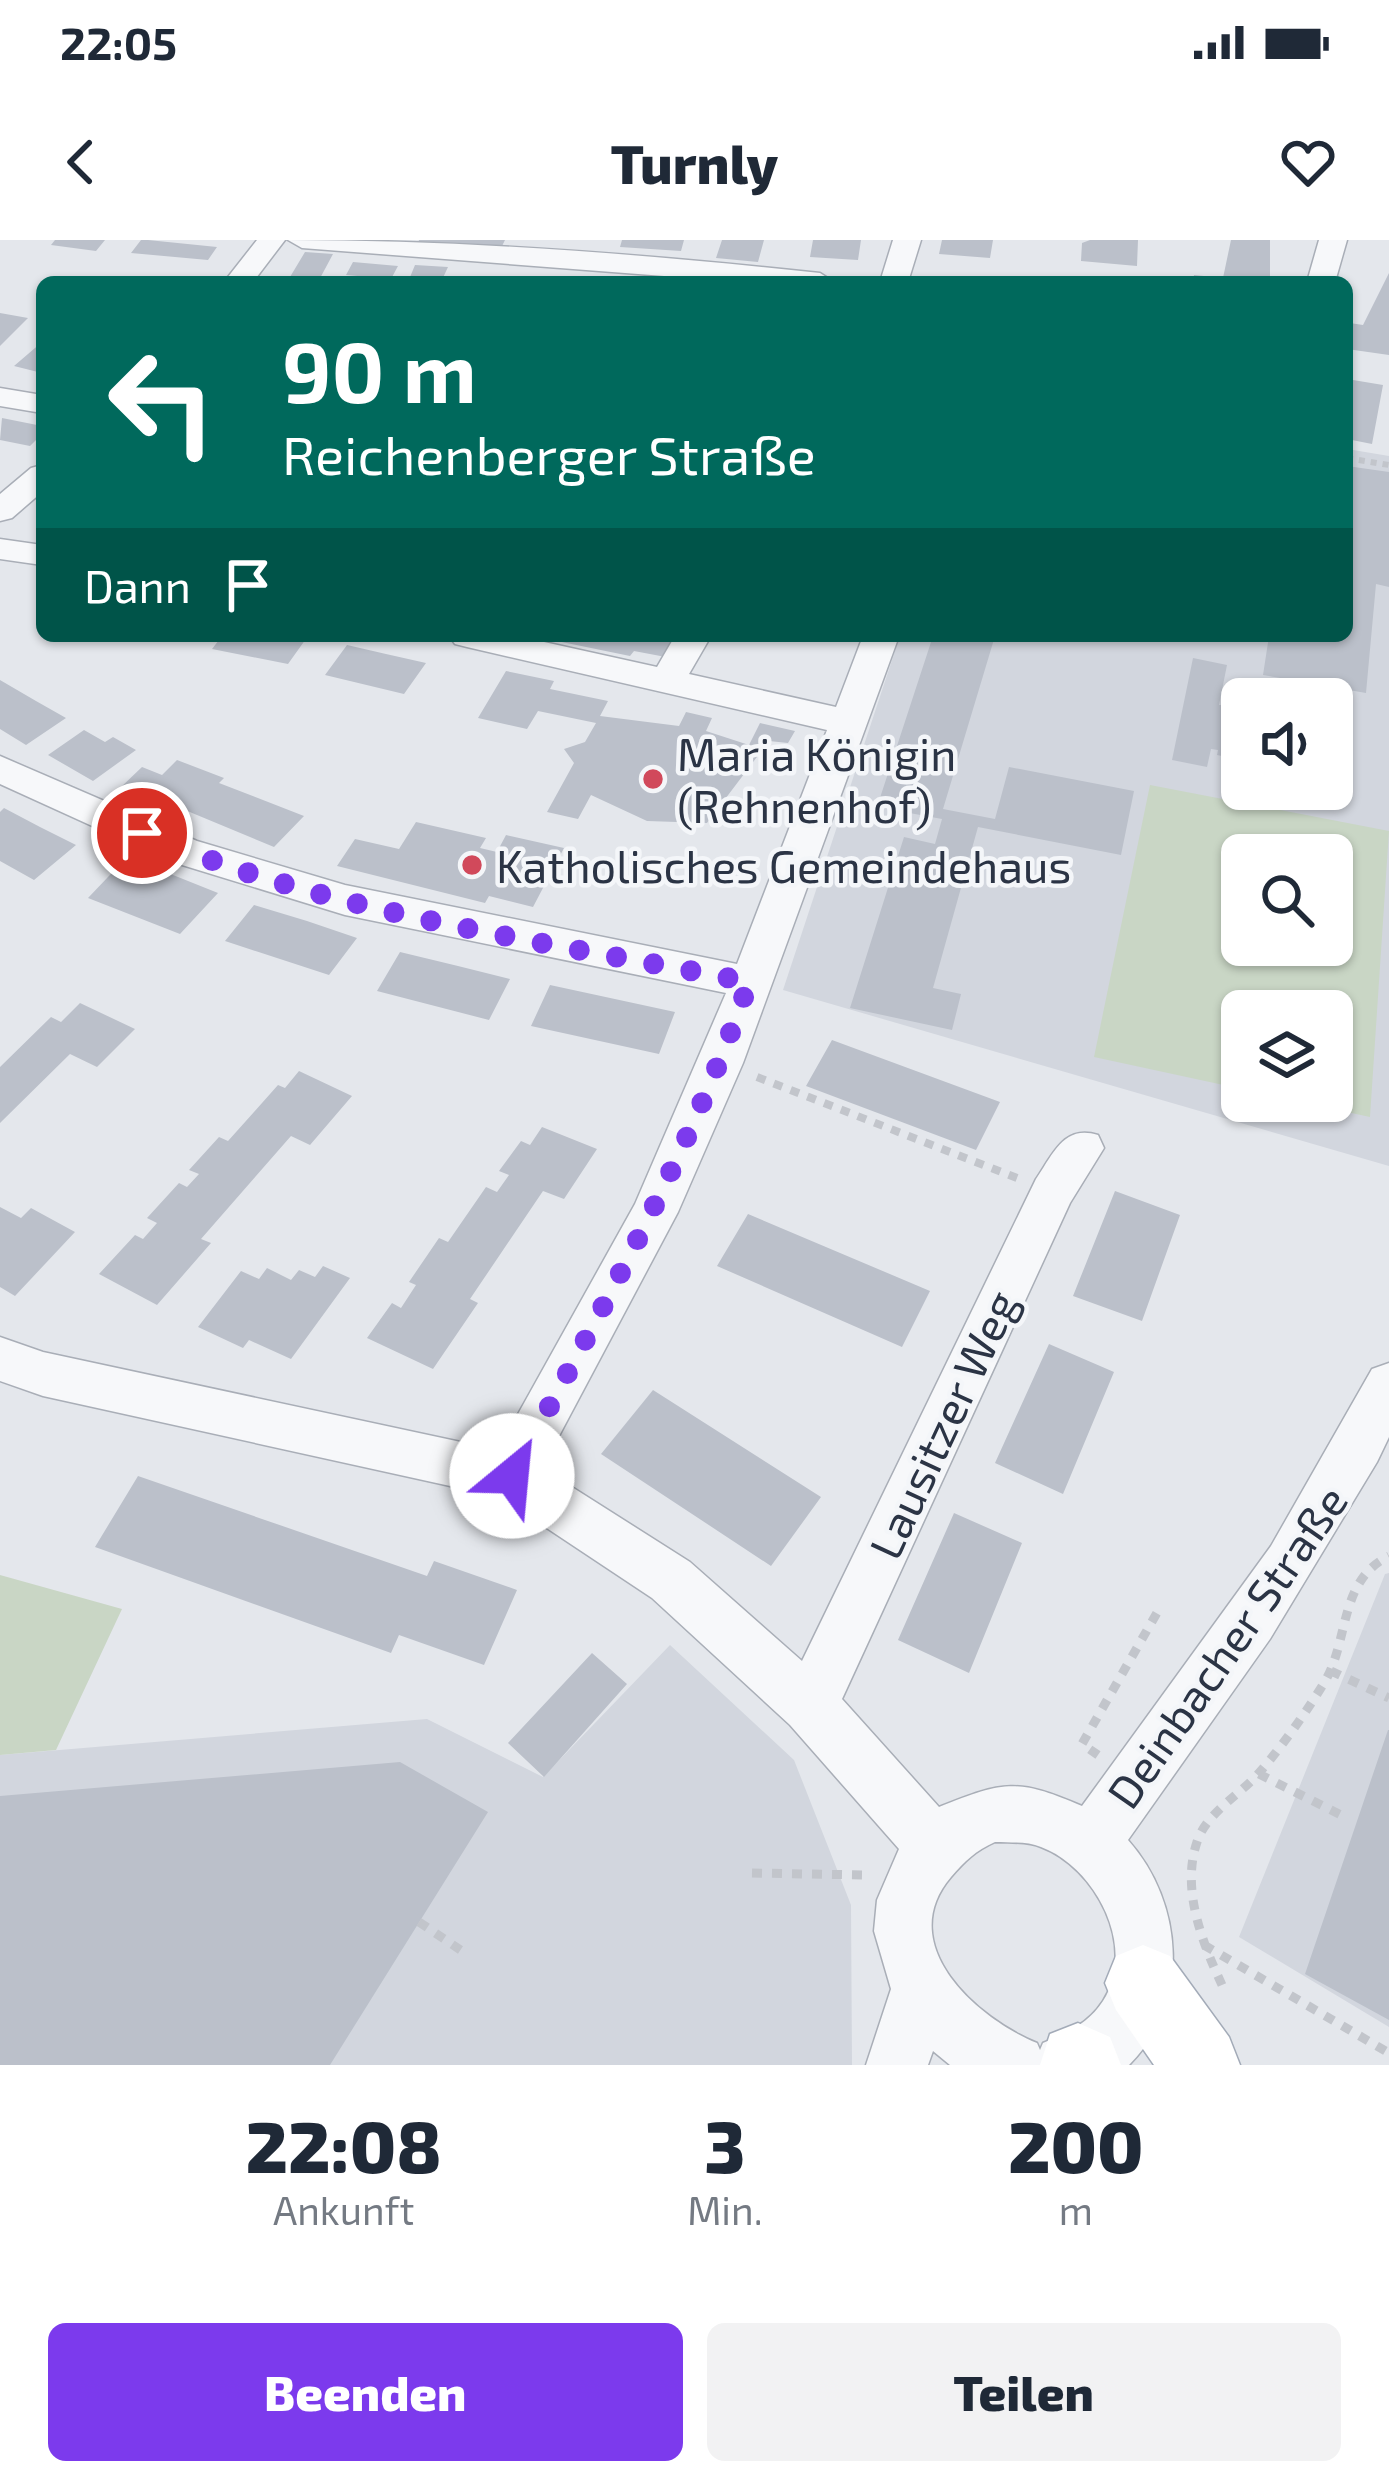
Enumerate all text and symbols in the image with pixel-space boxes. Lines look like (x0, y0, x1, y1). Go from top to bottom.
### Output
text: 22:05 (60, 15, 177, 69)
icon: back (48, 129, 114, 195)
icon: heart (1275, 129, 1341, 195)
text: Turnly (611, 130, 778, 195)
text: 90 m (282, 319, 477, 420)
icon: left (84, 324, 240, 480)
text: Reichenberger Straße (282, 421, 816, 486)
icon: arrive (215, 552, 281, 618)
text: Dann (84, 558, 191, 612)
map controls (1221, 678, 1353, 1122)
button: sound (1221, 678, 1353, 810)
place label: Maria Königin (Rehnenhof) (677, 726, 956, 832)
marker: Maria Königin (Rehnenhof) (640, 766, 666, 792)
pin (91, 782, 193, 884)
icon: arrive (109, 800, 175, 866)
button: search (1221, 834, 1353, 966)
place label: Katholisches Gemeindehaus (496, 838, 1071, 892)
marker: Katholisches Gemeindehaus (459, 852, 485, 878)
button: layers (1221, 990, 1353, 1122)
street label: Lausitzer Weg (856, 1281, 1028, 1567)
position arrow (449, 1413, 575, 1539)
street label: Deinbacher Straße (1095, 1475, 1357, 1817)
text: 22:08 (245, 2101, 442, 2187)
text: 3 (704, 2101, 746, 2187)
text: 200 (1008, 2101, 1144, 2187)
text: Ankunft (273, 2186, 414, 2233)
text: Min. (687, 2186, 763, 2233)
text: m (1059, 2186, 1093, 2233)
button: Beenden (48, 2323, 683, 2461)
button: Teilen (707, 2323, 1341, 2461)

